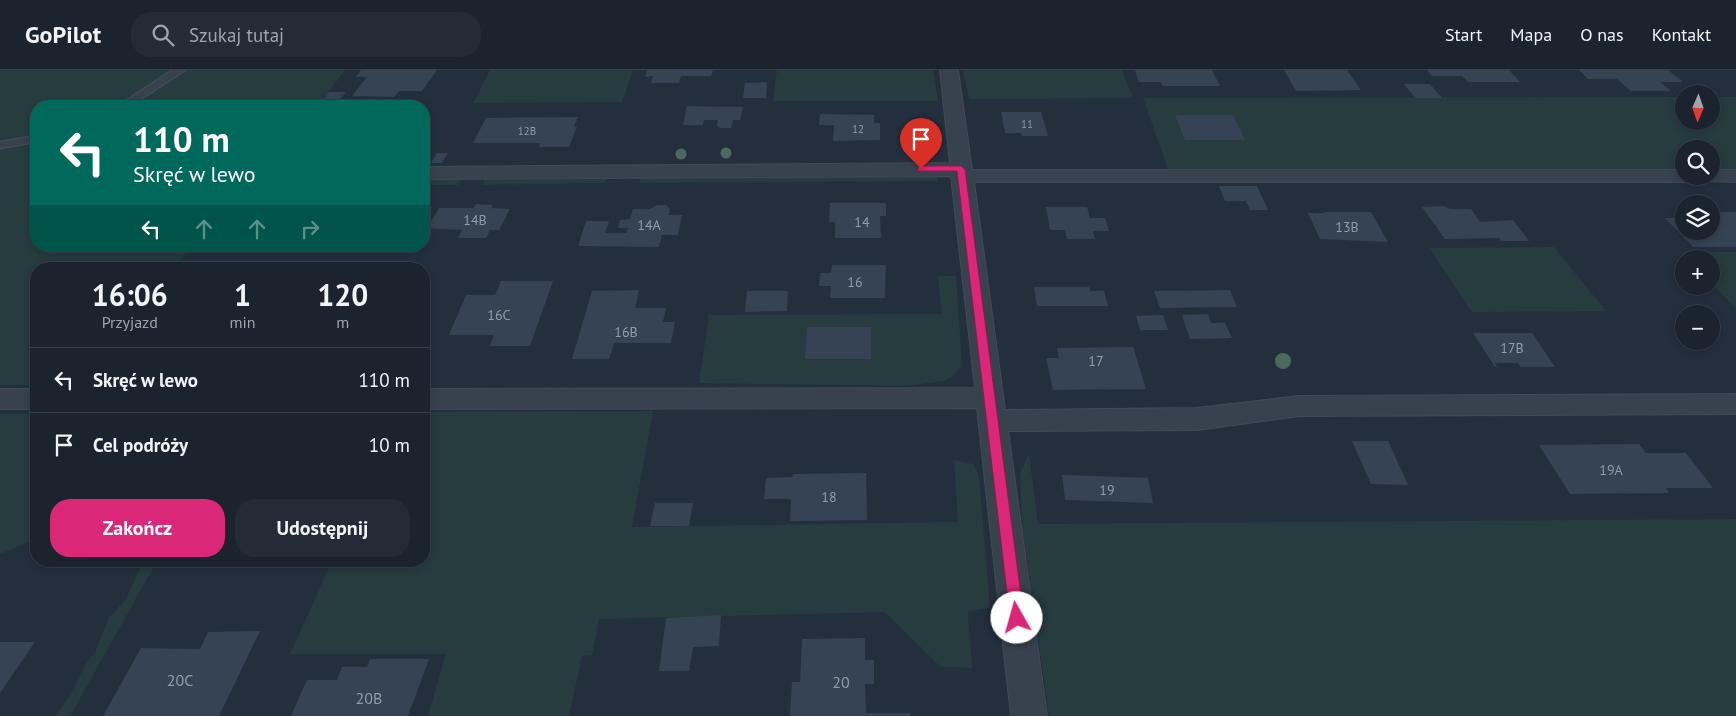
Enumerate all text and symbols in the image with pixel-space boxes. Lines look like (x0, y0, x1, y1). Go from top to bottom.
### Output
search box (131, 12, 481, 57)
text: GoPilot (25, 19, 101, 50)
icon: search (149, 21, 177, 49)
text: Szukaj tutaj (189, 23, 284, 47)
text: Start (1445, 23, 1482, 46)
text: Mapa (1510, 23, 1552, 46)
text: O nas (1580, 23, 1624, 46)
text: Kontakt (1652, 23, 1711, 46)
north arrow (1675, 85, 1720, 130)
map controls (1675, 85, 1720, 350)
text: 110 m (133, 116, 230, 162)
house number: 11 (1021, 117, 1033, 131)
pin (900, 118, 942, 169)
icon: left (50, 120, 115, 185)
house number: 12 (852, 122, 864, 136)
house number: 12B (518, 124, 536, 138)
icon: arrive (907, 125, 935, 153)
button: search (1675, 140, 1720, 185)
text: Skręć w lewo (133, 160, 256, 188)
button: layers (1675, 195, 1720, 240)
house number: 14B (463, 211, 487, 229)
house number: 14 (854, 213, 870, 231)
icon: left (137, 215, 165, 243)
icon: ahead (190, 215, 218, 243)
icon: ahead (243, 215, 271, 243)
icon: right (296, 215, 324, 243)
house number: 14A (637, 216, 662, 234)
house number: 13B (1335, 218, 1359, 236)
button: + (1675, 250, 1720, 295)
house number: 16 (847, 273, 863, 291)
text: 16:06 (92, 275, 168, 314)
text: 1 (234, 275, 251, 314)
text: 120 (317, 275, 368, 314)
button: − (1675, 305, 1720, 350)
house number: 16C (487, 306, 511, 324)
text: Przyjazd (102, 312, 158, 332)
text: min (230, 312, 256, 332)
text: m (336, 312, 349, 332)
house number: 16B (614, 323, 638, 341)
house number: 17B (1500, 339, 1524, 357)
house number: 17 (1088, 352, 1104, 370)
icon: left (50, 366, 78, 394)
text: Skręć w lewo (93, 368, 198, 392)
text: 110 m (358, 368, 410, 392)
icon: arrive (50, 431, 78, 459)
text: Cel podróży (93, 433, 188, 457)
text: 10 m (369, 433, 410, 457)
house number: 19A (1599, 461, 1624, 479)
house number: 19 (1099, 481, 1115, 499)
house number: 18 (821, 488, 837, 506)
button: Zakończ (50, 499, 225, 557)
button: Udostępnij (235, 499, 410, 557)
position arrow (990, 591, 1042, 643)
house number: 20C (167, 670, 193, 690)
house number: 20 (832, 672, 850, 692)
house number: 20B (356, 688, 382, 708)

